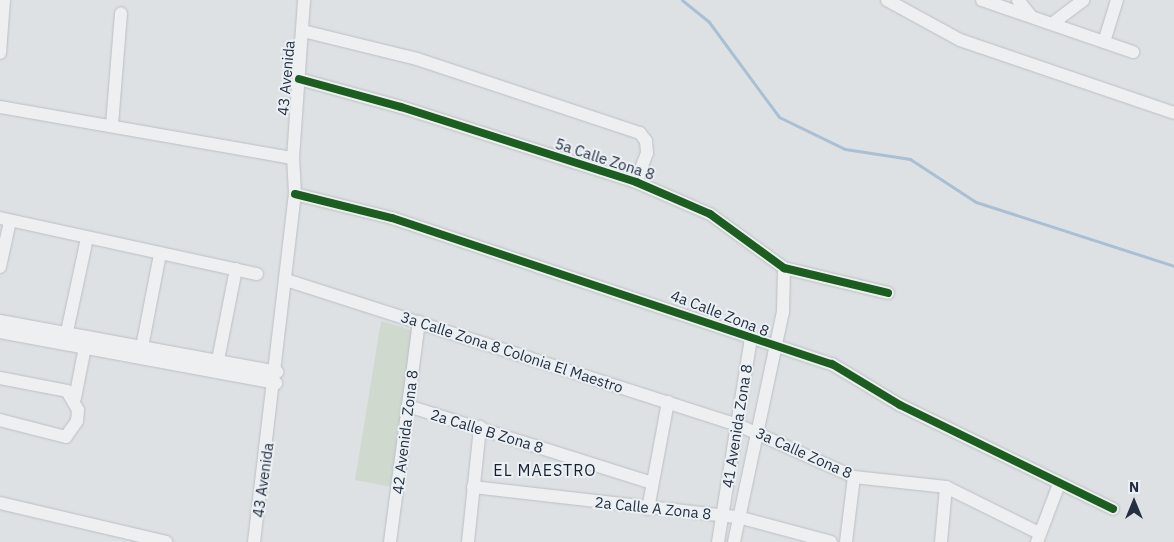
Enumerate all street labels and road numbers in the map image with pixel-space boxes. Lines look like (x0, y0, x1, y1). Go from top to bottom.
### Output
street label: 43 Avenida (274, 40, 298, 116)
street label: 5a Calle Zona 8 (553, 134, 657, 184)
street label: 4a Calle Zona 8 (668, 286, 772, 340)
street label: 3a Calle Zona 8 Colonia El Maestro (399, 308, 625, 396)
street label: 41 Avenida Zona 8 (718, 363, 756, 489)
street label: 42 Avenida Zona 8 (388, 369, 422, 495)
street label: 2a Calle B Zona 8 (428, 405, 546, 457)
street label: 3a Calle Zona 8 (753, 424, 855, 482)
street label: 43 Avenida (249, 441, 277, 519)
street label: 2a Calle A Zona 8 (594, 493, 712, 523)

